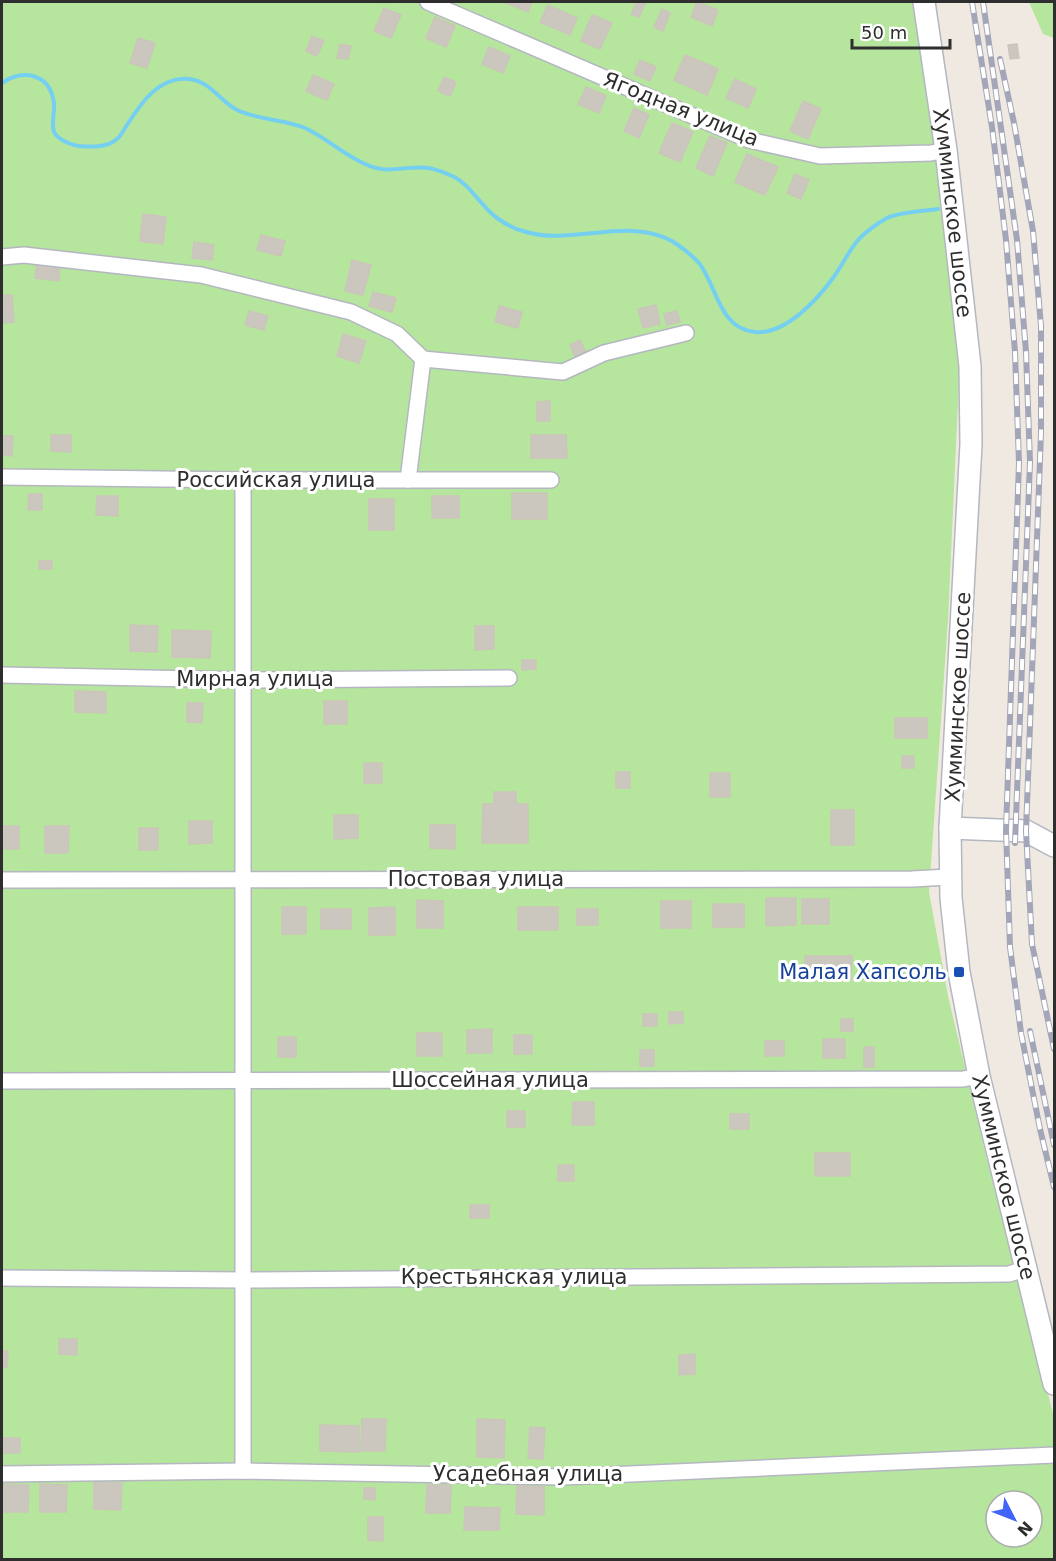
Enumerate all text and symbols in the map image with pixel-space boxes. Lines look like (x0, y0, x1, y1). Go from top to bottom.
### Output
scale bar (852, 12, 950, 50)
text: 50 m (861, 22, 907, 43)
street label: Ягодная улица (600, 67, 762, 151)
street label: Хумминское шоссе (928, 107, 977, 319)
street label: Российская улица (177, 468, 375, 492)
street label: Хумминское шоссе (941, 591, 975, 803)
street label: Мирная улица (176, 667, 334, 691)
street label: Постовая улица (388, 867, 564, 891)
place label: Малая Хапсоль (779, 960, 947, 984)
marker: Малая Хапсоль (952, 965, 966, 979)
street label: Шоссейная улица (391, 1068, 589, 1092)
street label: Хумминское шоссе (967, 1072, 1040, 1282)
street label: Крестьянская улица (401, 1265, 627, 1289)
street label: Усадебная улица (433, 1462, 623, 1486)
north arrow (984, 1489, 1044, 1549)
text: N (1013, 1517, 1036, 1540)

